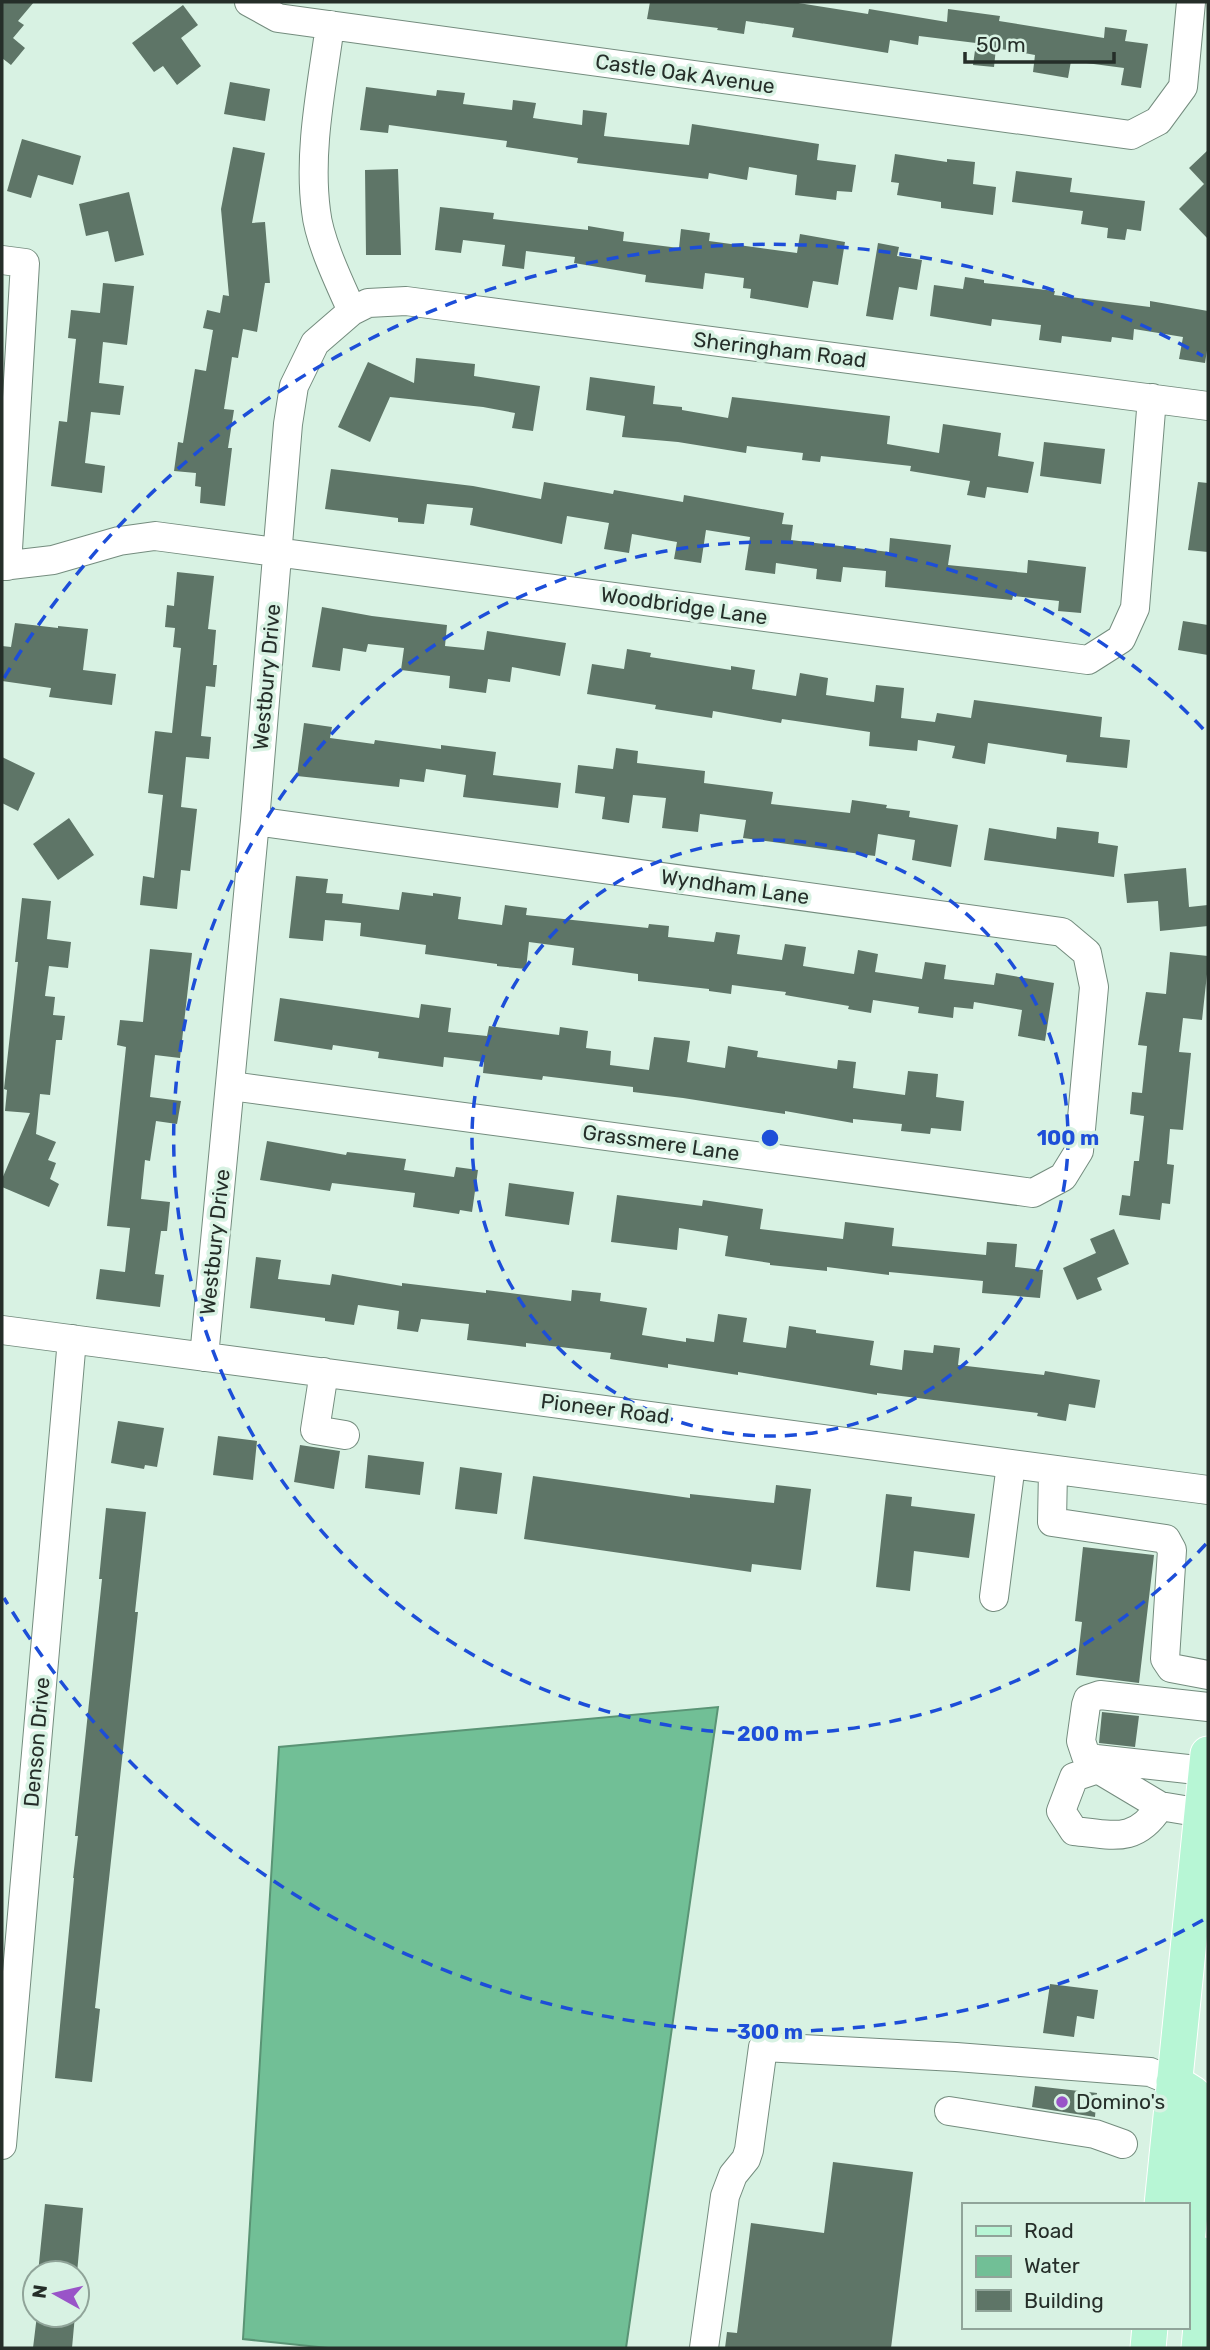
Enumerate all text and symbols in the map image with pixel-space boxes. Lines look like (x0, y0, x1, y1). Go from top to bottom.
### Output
scale bar (965, 21, 1114, 65)
text: 50 m (976, 32, 1026, 57)
street label: Castle Oak Avenue (594, 49, 776, 98)
street label: Sheringham Road (692, 326, 868, 373)
street label: Woodbridge Lane (599, 581, 769, 630)
street label: Westbury Drive (248, 603, 285, 751)
street label: Wyndham Lane (659, 864, 811, 909)
street label: Grassmere Lane (581, 1119, 741, 1166)
text: 100 m (1037, 1125, 1099, 1150)
centre of rings (758, 1126, 782, 1150)
street label: Westbury Drive (194, 1168, 235, 1316)
street label: Pioneer Road (539, 1388, 671, 1429)
street label: Denson Drive (18, 1676, 55, 1808)
text: 200 m (737, 1721, 803, 1746)
text: 300 m (737, 2019, 803, 2044)
place label: Domino's (1076, 2089, 1165, 2114)
marker: Domino's (1054, 2094, 1070, 2110)
legend (962, 2203, 1189, 2329)
text: Road (1024, 2218, 1074, 2243)
text: Water (1024, 2253, 1080, 2278)
north arrow (21, 2259, 91, 2329)
text: N (27, 2283, 52, 2300)
text: Building (1024, 2288, 1104, 2313)

